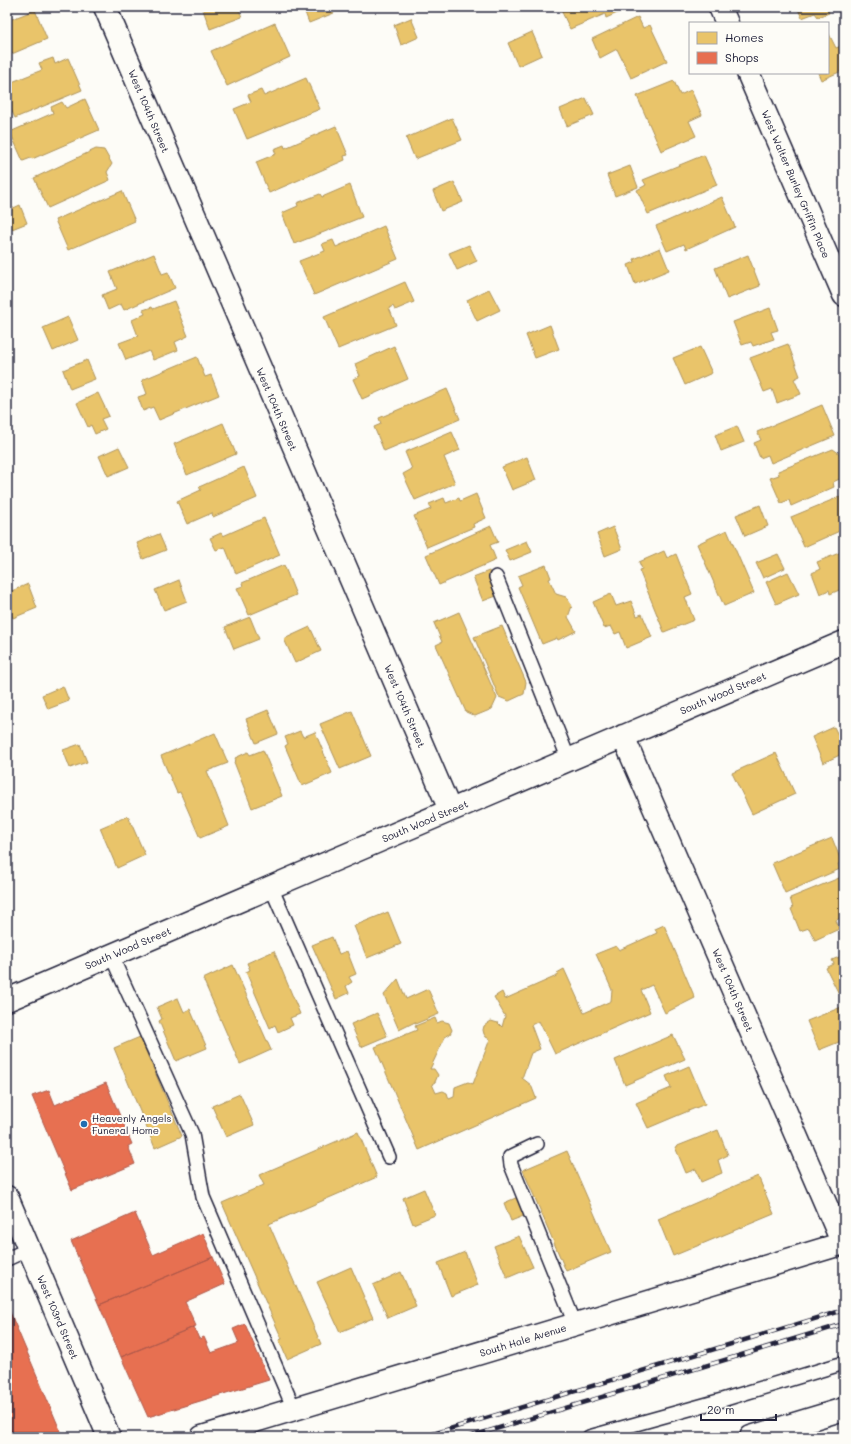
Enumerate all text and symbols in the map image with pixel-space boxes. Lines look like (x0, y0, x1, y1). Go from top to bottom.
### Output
legend (689, 22, 829, 74)
text: Homes (725, 29, 764, 45)
text: Shops (725, 49, 759, 65)
street label: West 104th Street (125, 67, 173, 155)
street label: West Walter Burley Griffin Place (758, 108, 834, 260)
street label: West 104th Street (253, 365, 301, 453)
street label: West 104th Street (381, 662, 429, 750)
street label: South Wood Street (678, 669, 768, 717)
street label: South Wood Street (380, 797, 470, 845)
street label: South Wood Street (83, 924, 173, 972)
street label: West 104th Street (709, 946, 757, 1034)
place label: Heavenly Angels Funeral Home (92, 1111, 171, 1137)
marker: Heavenly Angels Funeral Home (79, 1119, 89, 1129)
street label: West 103rd Street (34, 1273, 82, 1361)
street label: South Hale Avenue (478, 1320, 568, 1360)
scale bar (701, 1396, 776, 1422)
text: 20 m (707, 1401, 735, 1417)

